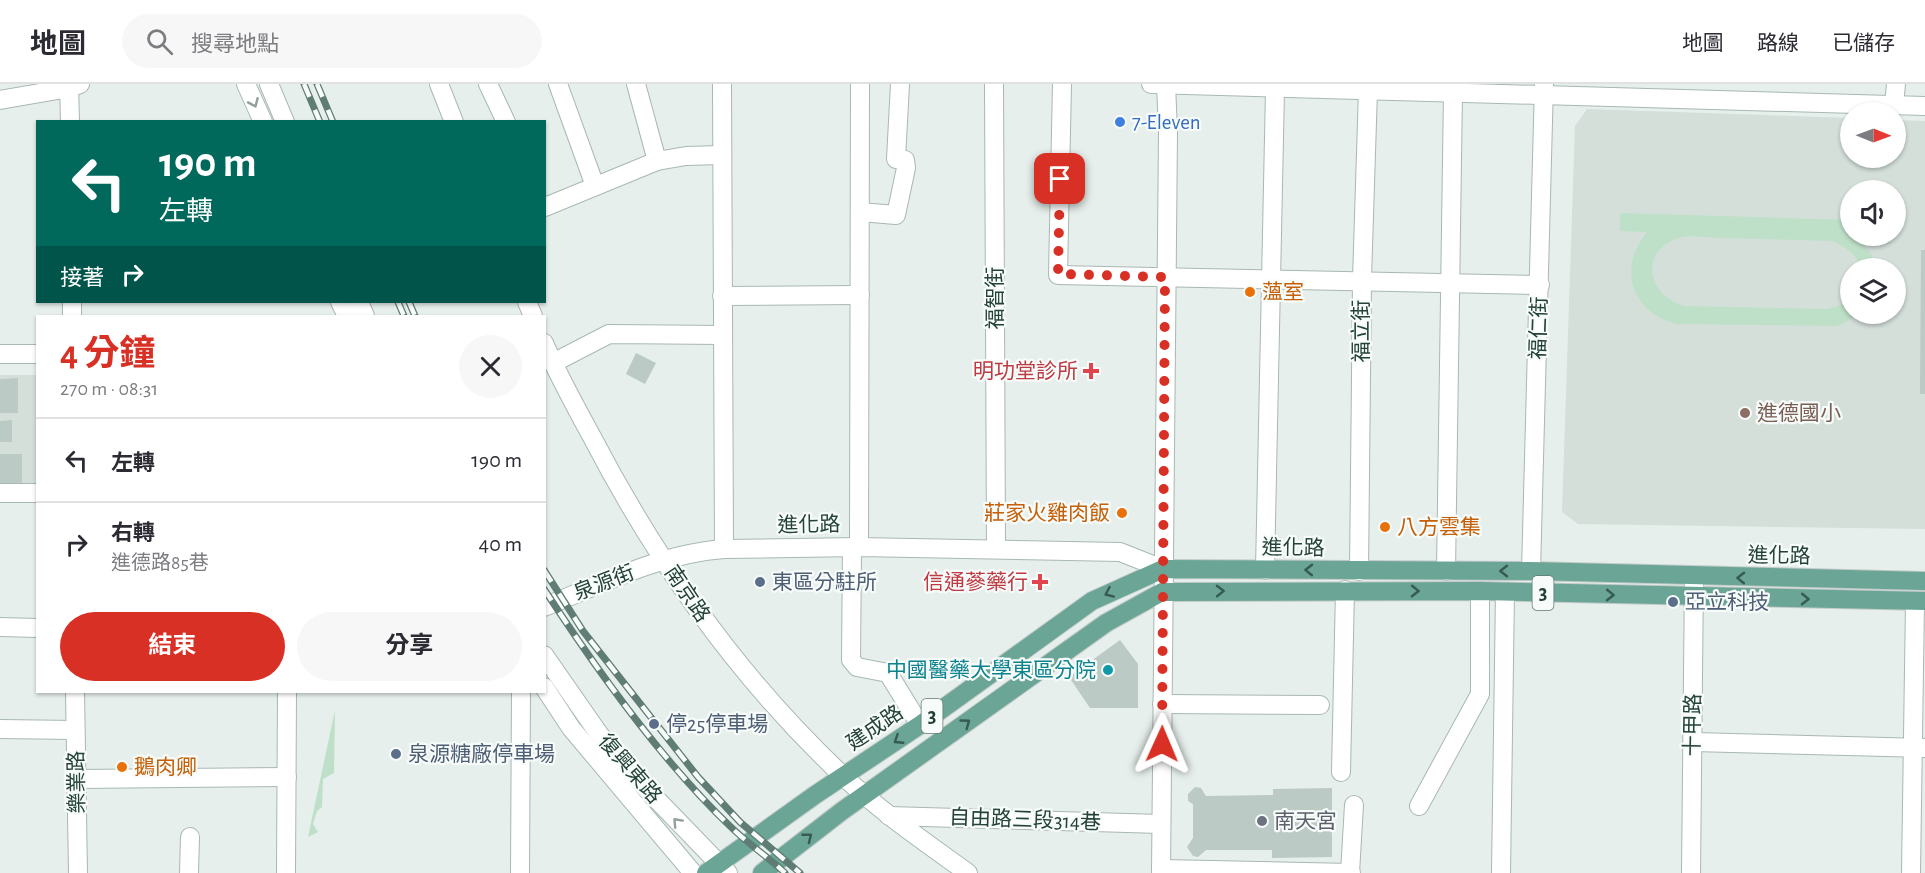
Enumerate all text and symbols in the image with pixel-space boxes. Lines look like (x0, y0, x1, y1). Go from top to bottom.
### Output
search box (122, 14, 542, 68)
icon: search (143, 25, 176, 58)
text: 地圖 (30, 31, 86, 59)
text: 搜尋地點 (191, 33, 279, 55)
text: 地圖 (1682, 33, 1724, 54)
text: 路線 (1757, 33, 1799, 54)
text: 已儲存 (1832, 33, 1895, 54)
one-way arrow (247, 96, 259, 107)
north arrow (1840, 102, 1906, 168)
map controls (1840, 102, 1906, 324)
place label: 7-Eleven (1132, 112, 1201, 133)
marker: 7-Eleven (1113, 115, 1127, 129)
text: 190 m (159, 142, 257, 184)
icon: left (60, 144, 138, 222)
pin (1034, 153, 1085, 204)
icon: arrive (1043, 162, 1076, 195)
button: sound (1840, 180, 1906, 246)
text: 左轉 (159, 198, 213, 225)
icon: right (116, 258, 149, 291)
button: layers (1840, 258, 1906, 324)
text: 接著 (60, 267, 104, 289)
street label: 福智街 (984, 267, 1006, 330)
place label: 薀室 (1262, 280, 1304, 303)
marker: 薀室 (1243, 285, 1257, 299)
street label: 福仁街 (1526, 296, 1551, 360)
street label: 福立街 (1350, 300, 1372, 363)
button: close (459, 335, 522, 398)
text: 4 分鐘 (60, 336, 156, 372)
place label: 明功堂診所 (973, 360, 1078, 382)
marker: 明功堂診所 (1082, 362, 1100, 380)
text: 270 m · 08:31 (60, 379, 158, 399)
place label: 進德國小 (1757, 402, 1841, 424)
marker: 進德國小 (1738, 406, 1752, 420)
icon: left (60, 444, 93, 477)
text: 190 m (471, 449, 522, 471)
text: 左轉 (111, 452, 155, 474)
place label: 莊家火雞肉飯 (984, 502, 1110, 524)
marker: 莊家火雞肉飯 (1115, 506, 1129, 520)
street label: 進化路 (777, 513, 841, 536)
place label: 八方雲集 (1397, 516, 1481, 538)
marker: 八方雲集 (1378, 520, 1392, 534)
text: 右轉 (111, 522, 155, 544)
icon: right (60, 528, 93, 561)
text: 40 m (479, 533, 522, 555)
street label: 進化路 (1261, 536, 1325, 559)
street label: 進化路 (1747, 544, 1811, 567)
text: 進德路85巷 (111, 553, 209, 573)
street label: 泉源街 (570, 561, 637, 604)
street label: 南京路 (661, 561, 714, 626)
one-way arrow (1304, 564, 1313, 576)
one-way arrow (1499, 565, 1508, 577)
place label: 東區分駐所 (772, 571, 877, 593)
place label: 信通蔘藥行 (923, 571, 1028, 593)
one-way arrow (1736, 572, 1745, 584)
marker: 東區分駐所 (753, 575, 767, 589)
marker: 信通蔘藥行 (1033, 575, 1047, 589)
road number: 3 (1532, 576, 1554, 610)
one-way arrow (1411, 584, 1420, 597)
one-way arrow (1105, 585, 1116, 597)
one-way arrow (1216, 585, 1225, 597)
one-way arrow (1606, 588, 1615, 601)
place label: 亞立科技 (1685, 591, 1769, 613)
one-way arrow (1801, 592, 1810, 605)
marker: 亞立科技 (1666, 595, 1680, 609)
button: 結束 (60, 612, 285, 681)
button: 分享 (297, 612, 522, 681)
place label: 中國醫藥大學東區分院 (886, 659, 1096, 681)
marker: 中國醫藥大學東區分院 (1101, 663, 1115, 677)
street label: 十甲路 (1681, 693, 1704, 757)
road number: 3 (922, 699, 942, 733)
street label: 建成路 (842, 701, 907, 754)
position arrow (1130, 712, 1194, 776)
place label: 停25停車場 (666, 713, 768, 735)
marker: 停25停車場 (647, 717, 661, 731)
one-way arrow (959, 719, 970, 730)
street label: 復興東路 (595, 730, 666, 808)
one-way arrow (893, 732, 904, 743)
place label: 泉源糖廠停車場 (408, 742, 555, 765)
marker: 泉源糖廠停車場 (389, 747, 403, 761)
street label: 樂業路 (65, 750, 88, 814)
place label: 鵝肉卿 (134, 756, 197, 778)
marker: 鵝肉卿 (115, 760, 129, 774)
street label: 自由路三段314巷 (949, 806, 1101, 833)
place label: 南天宮 (1274, 810, 1337, 832)
marker: 南天宮 (1255, 814, 1269, 828)
one-way arrow (674, 818, 685, 829)
one-way arrow (801, 834, 812, 845)

